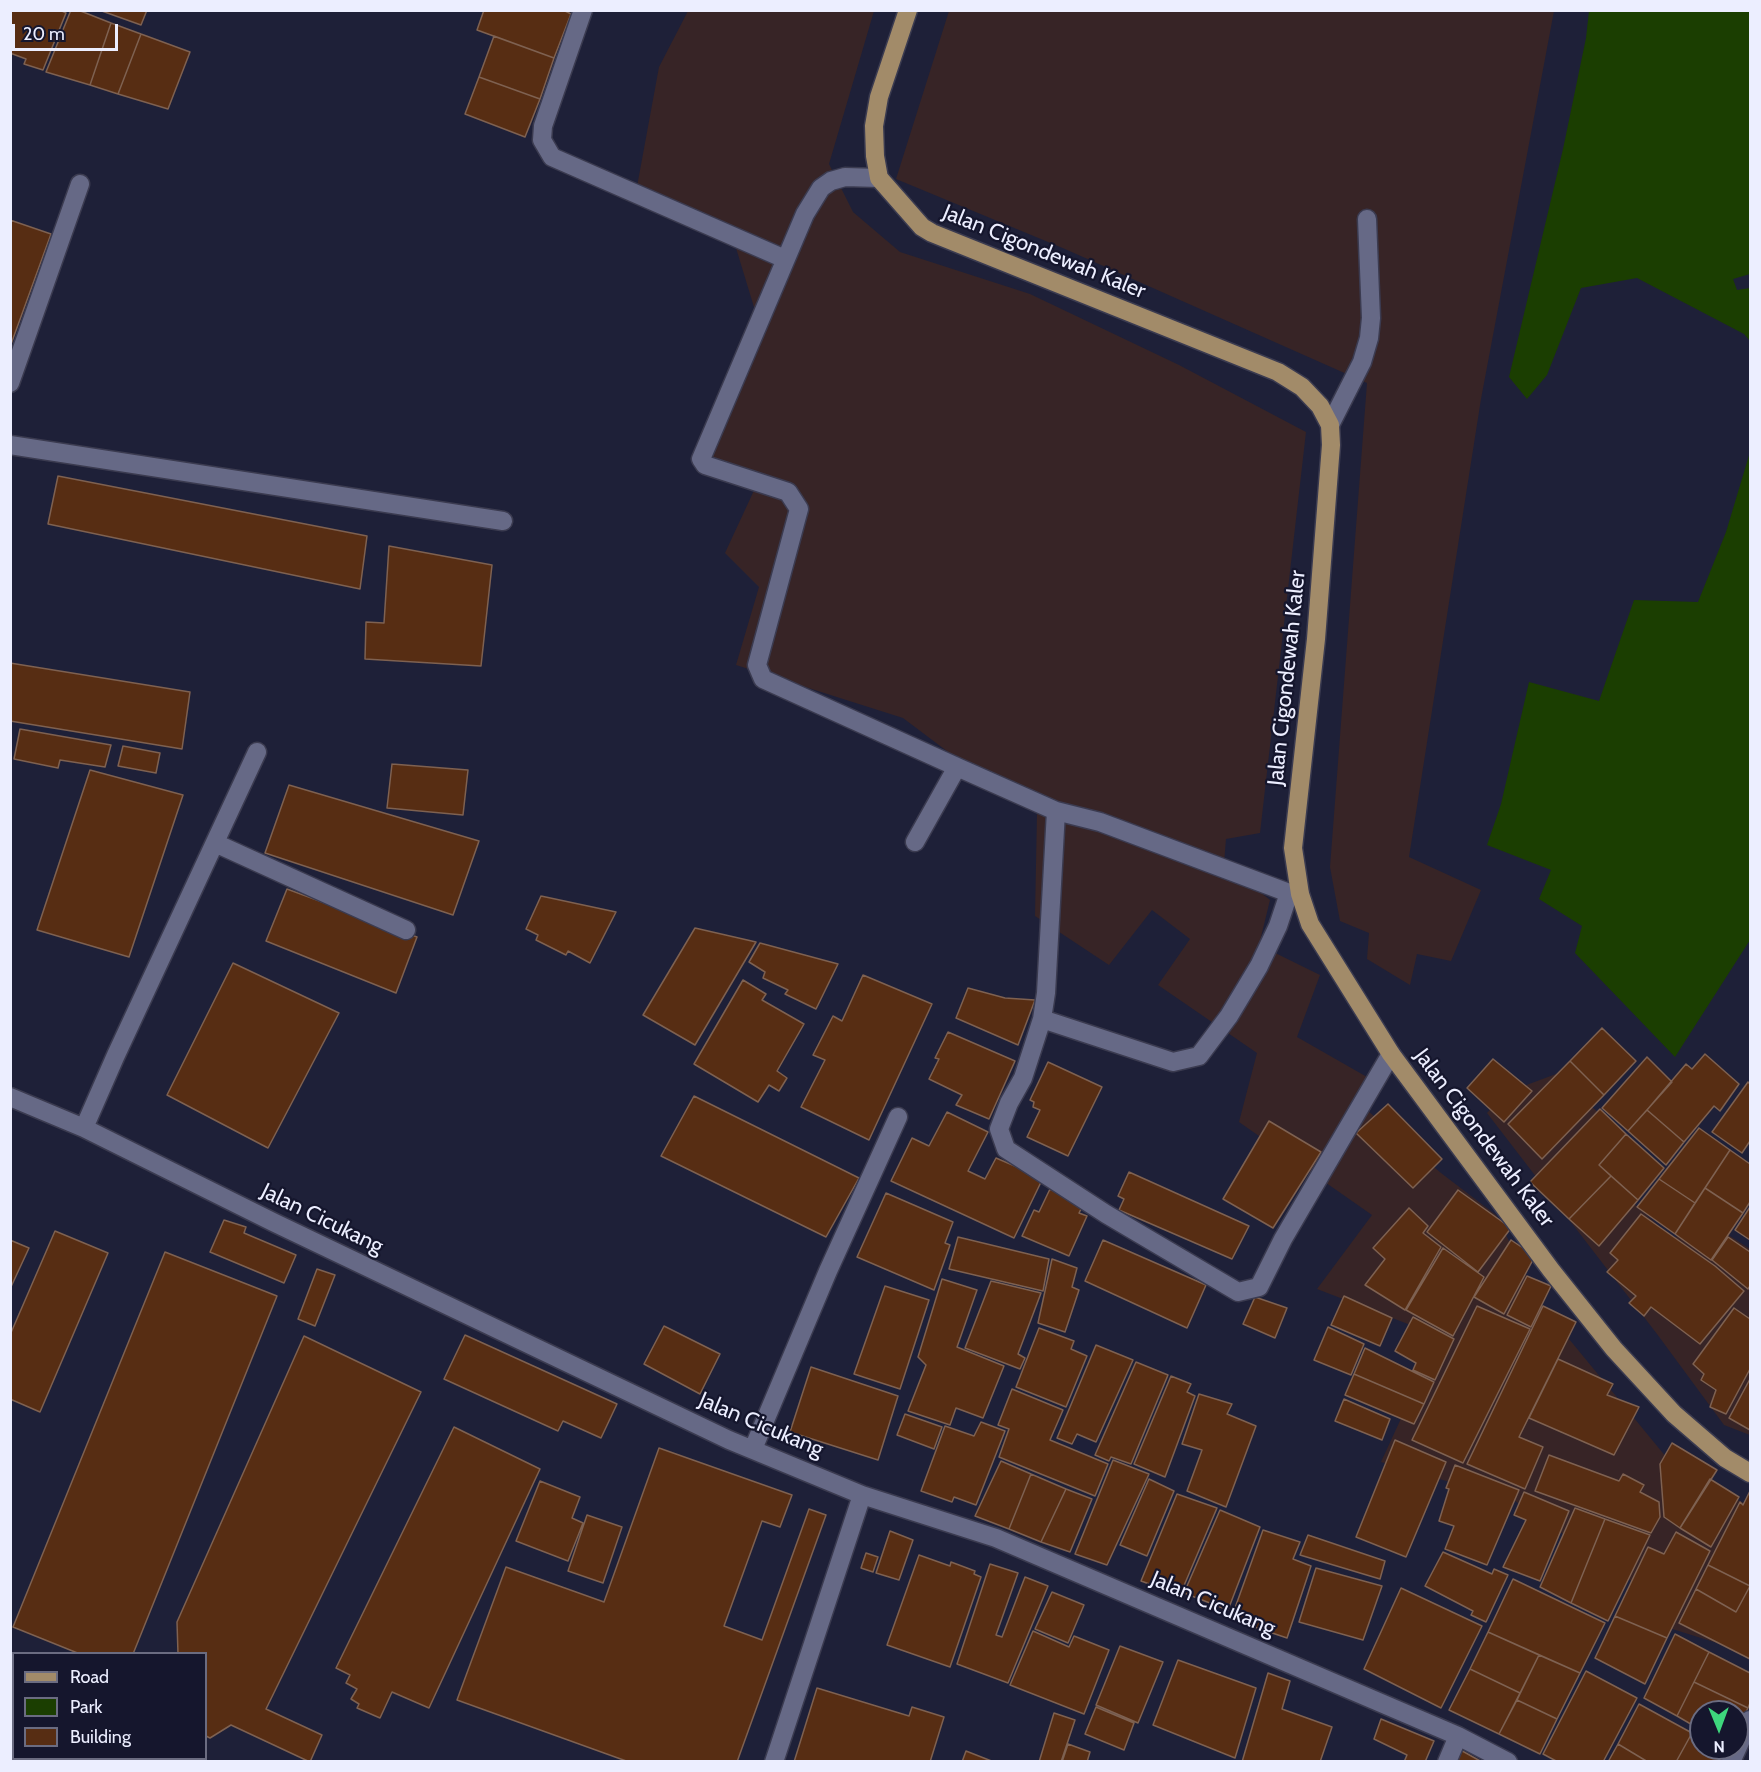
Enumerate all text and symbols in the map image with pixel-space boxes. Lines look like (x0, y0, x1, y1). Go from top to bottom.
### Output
scale bar (15, 12, 122, 50)
text: 20 m (23, 23, 65, 45)
street label: Jalan Cigondewah Kaler (939, 199, 1149, 305)
street label: Jalan Cigondewah Kaler (1263, 569, 1311, 787)
street label: Jalan Cigondewah Kaler (1408, 1044, 1560, 1232)
street label: Jalan Cicukang (256, 1178, 388, 1260)
street label: Jalan Cicukang (695, 1387, 827, 1463)
street label: Jalan Cicukang (1147, 1566, 1279, 1642)
legend (12, 1652, 207, 1760)
text: Road (70, 1666, 109, 1688)
text: Park (70, 1696, 102, 1718)
north arrow (1689, 1700, 1749, 1760)
text: Building (70, 1726, 131, 1748)
text: N (1713, 1737, 1725, 1756)

